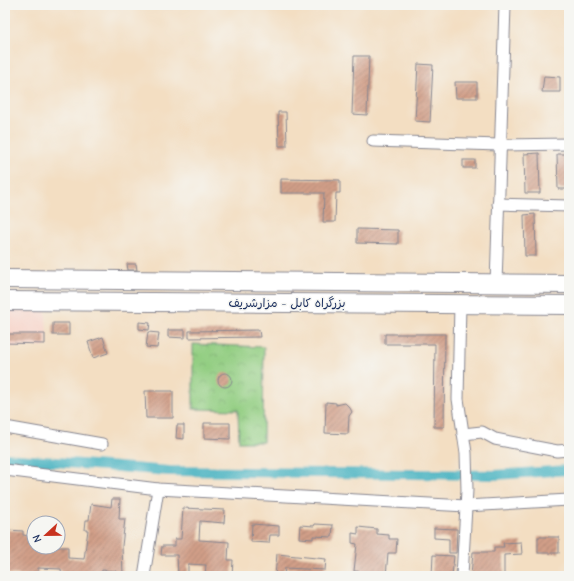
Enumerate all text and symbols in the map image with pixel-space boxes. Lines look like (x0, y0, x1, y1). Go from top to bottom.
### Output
street label: بزرگراه کابل - مزارشریف (228, 296, 346, 311)
north arrow (26, 515, 66, 555)
text: N (30, 533, 45, 544)

